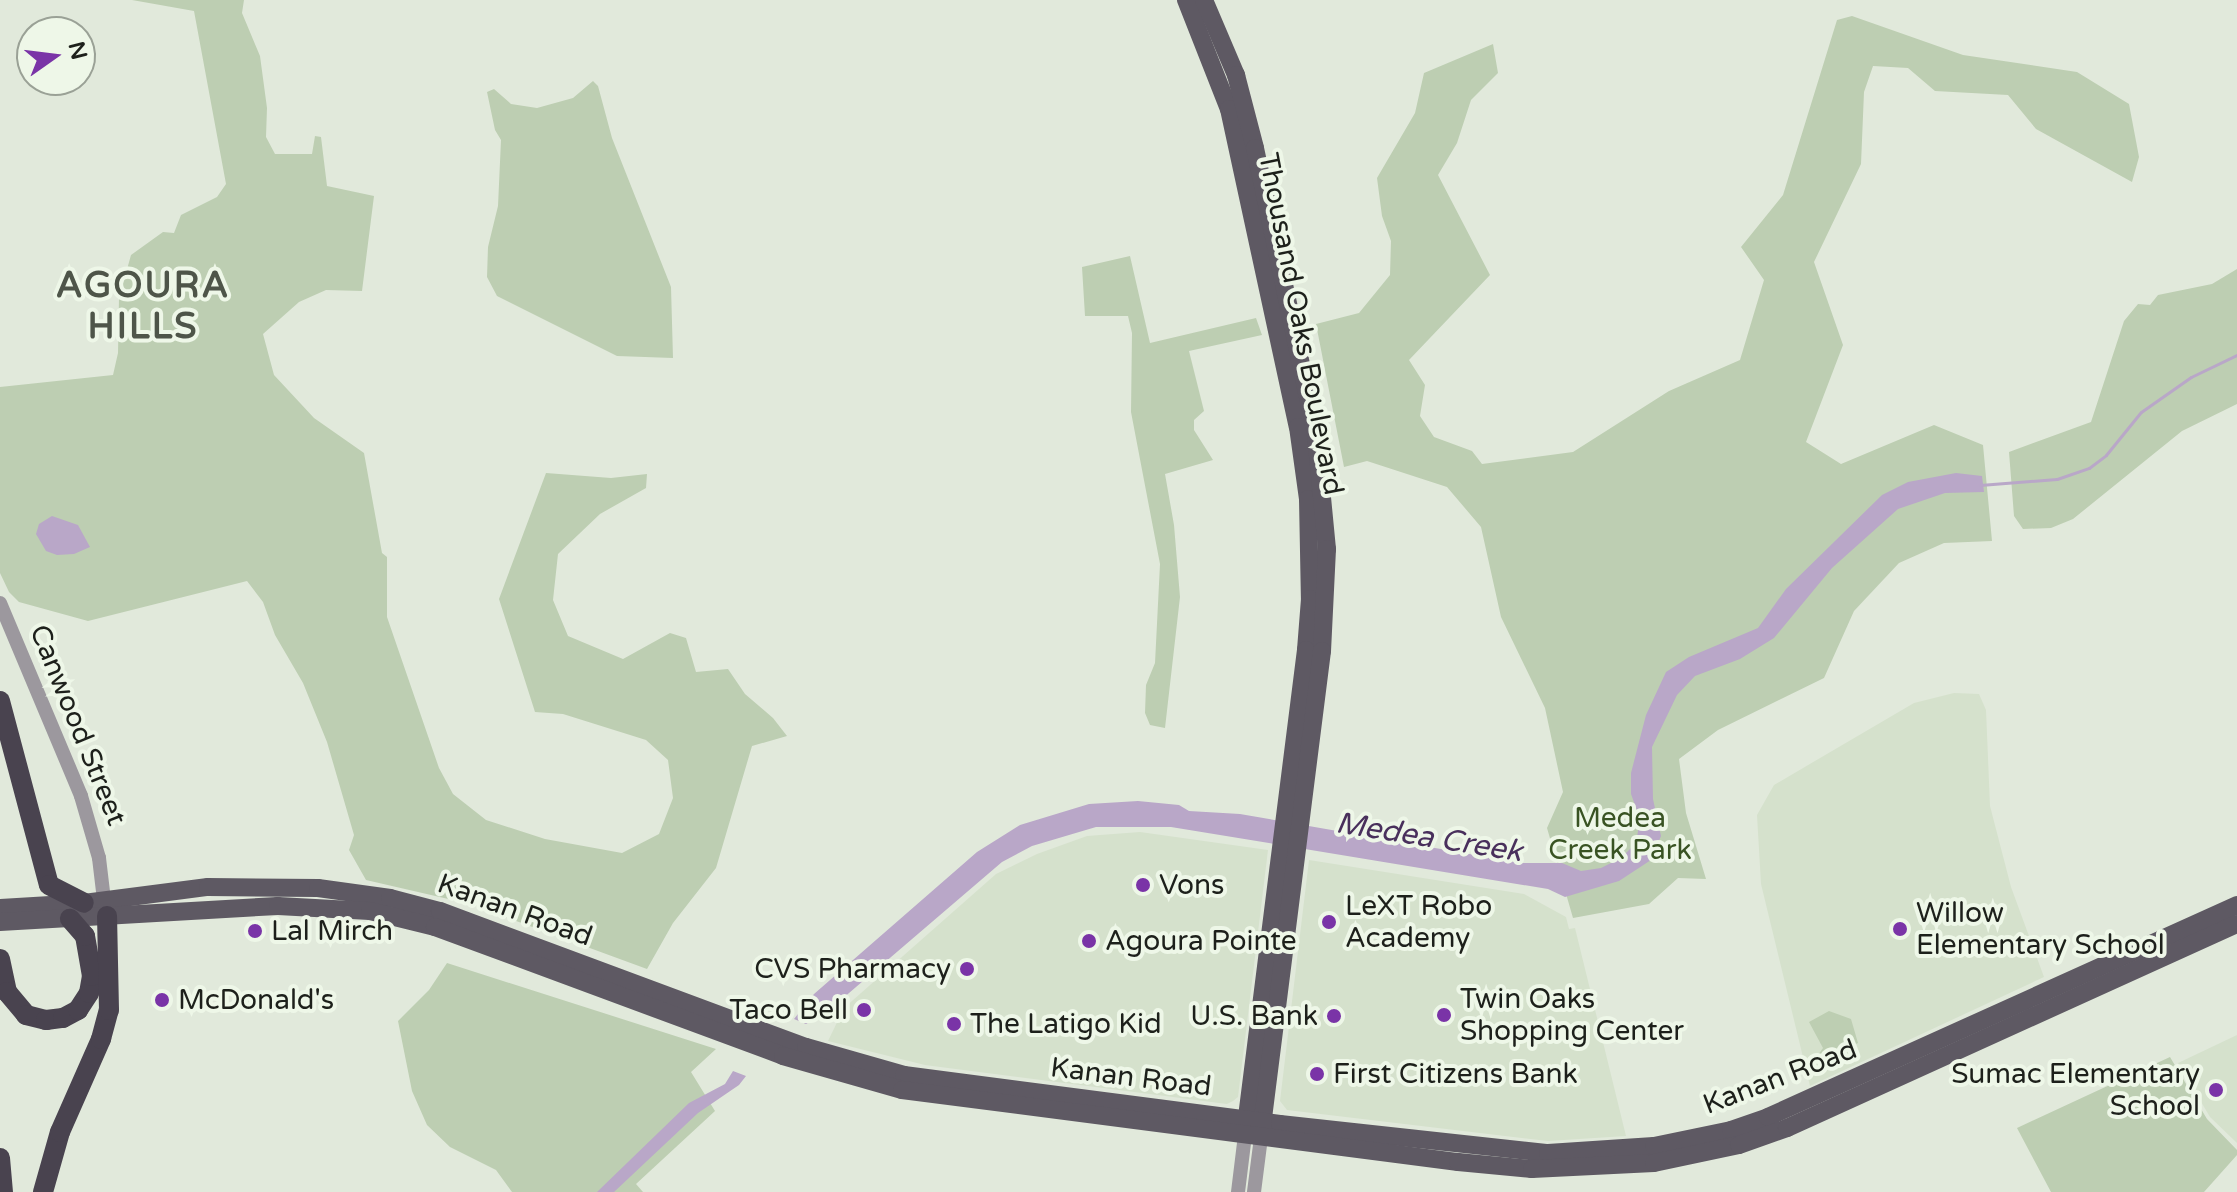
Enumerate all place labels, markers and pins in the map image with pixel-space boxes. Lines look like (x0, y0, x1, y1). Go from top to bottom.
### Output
place label: Vons (1159, 868, 1224, 902)
marker: Vons (1134, 876, 1152, 894)
place label: LeXT Robo Academy (1345, 889, 1492, 955)
place label: Willow Elementary School (1916, 896, 2165, 962)
marker: LeXT Robo Academy (1320, 913, 1338, 931)
place label: Lal Mirch (271, 914, 393, 948)
marker: Willow Elementary School (1891, 920, 1909, 938)
marker: Lal Mirch (246, 922, 264, 940)
place label: Agoura Pointe (1105, 924, 1297, 958)
marker: Agoura Pointe (1080, 932, 1098, 950)
place label: CVS Pharmacy (754, 952, 951, 986)
marker: CVS Pharmacy (958, 960, 976, 978)
place label: Twin Oaks Shopping Center (1460, 982, 1684, 1048)
place label: McDonald's (178, 983, 334, 1017)
marker: McDonald's (153, 991, 171, 1009)
place label: Taco Bell (729, 993, 848, 1027)
place label: U.S. Bank (1190, 999, 1318, 1033)
marker: Taco Bell (855, 1001, 873, 1019)
marker: Twin Oaks Shopping Center (1435, 1006, 1453, 1024)
place label: The Latigo Kid (970, 1007, 1162, 1041)
marker: U.S. Bank (1325, 1007, 1343, 1025)
marker: The Latigo Kid (945, 1015, 963, 1033)
place label: First Citizens Bank (1333, 1057, 1578, 1091)
place label: Sumac Elementary School (1951, 1057, 2200, 1123)
marker: First Citizens Bank (1308, 1065, 1326, 1083)
marker: Sumac Elementary School (2207, 1081, 2225, 1099)

